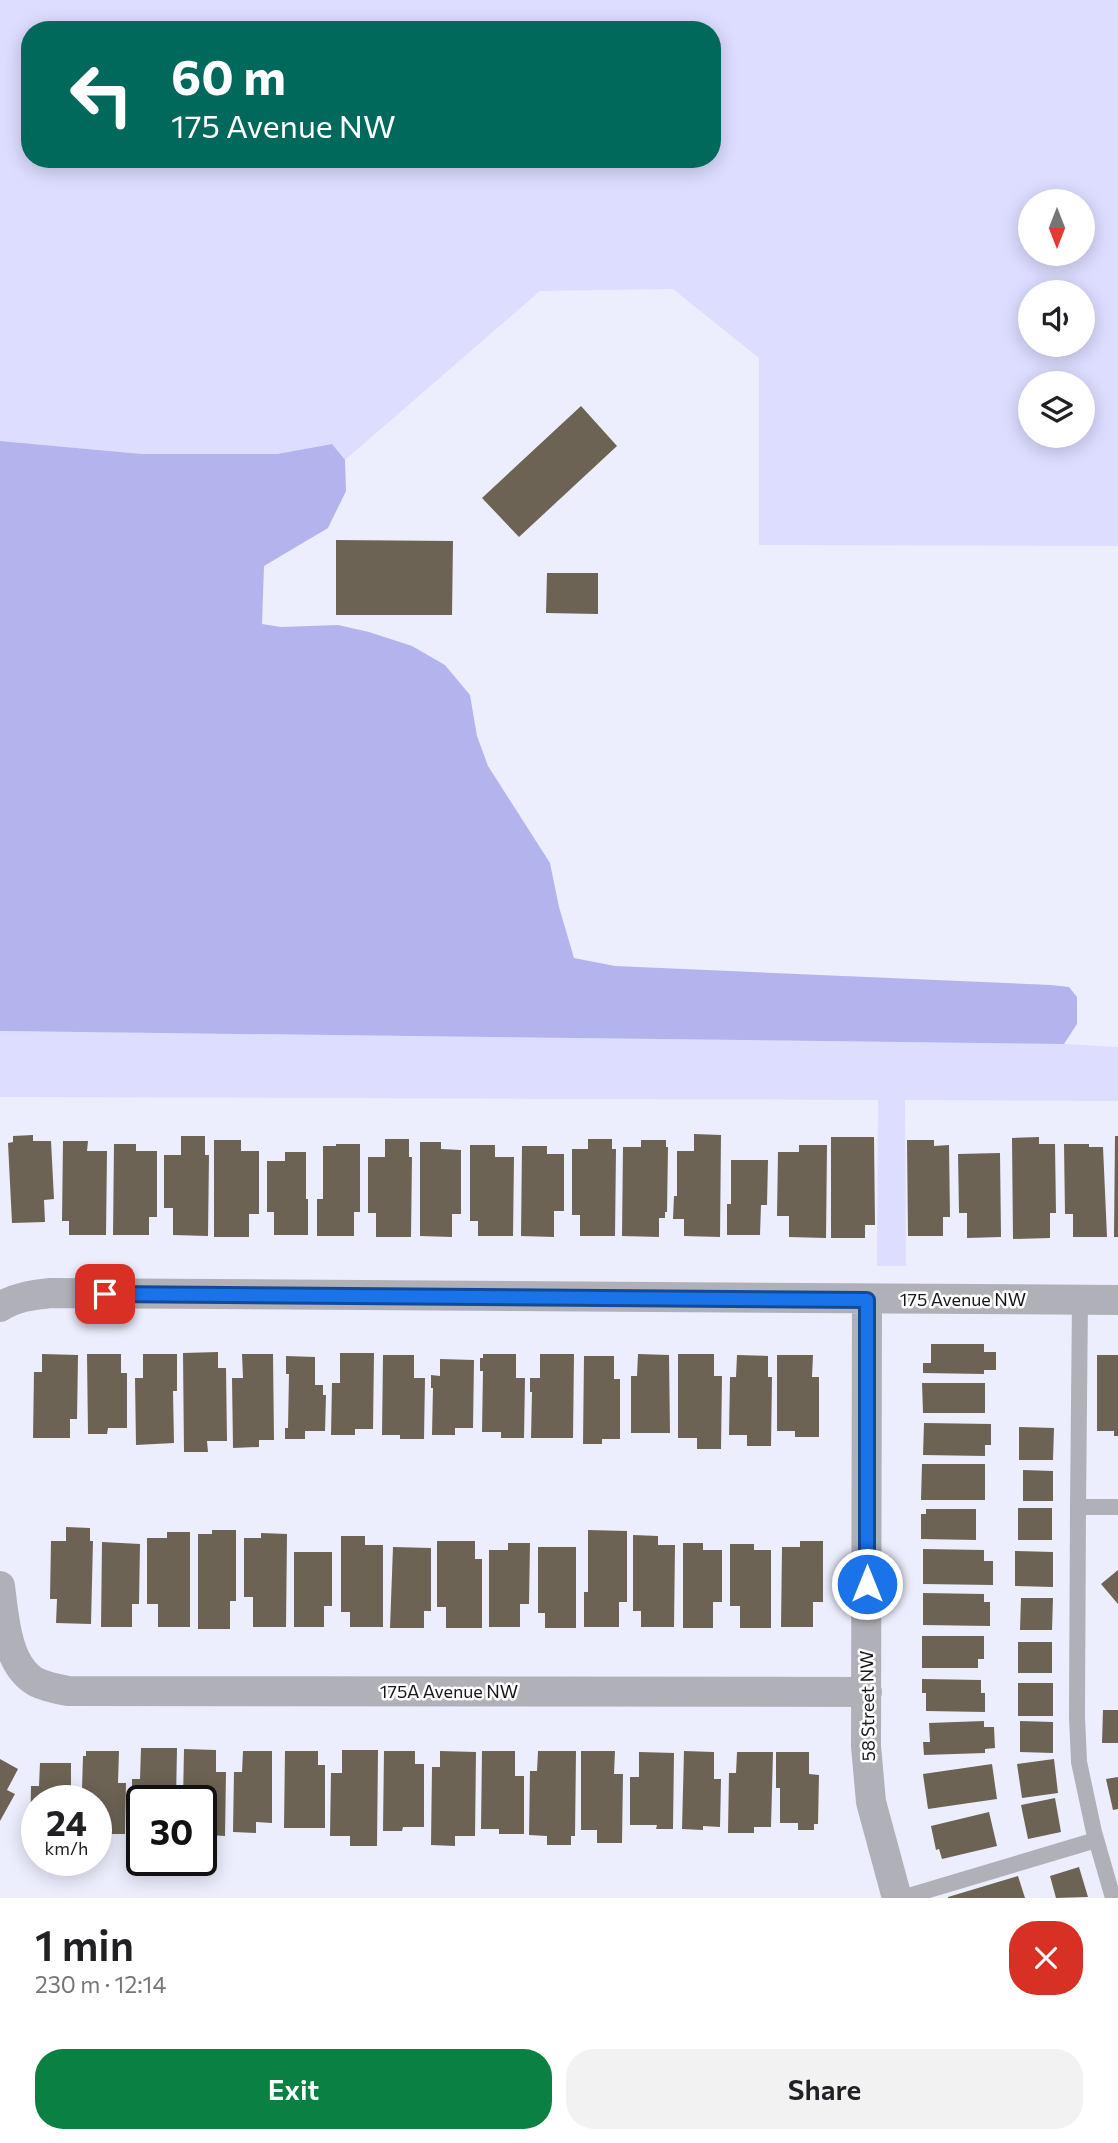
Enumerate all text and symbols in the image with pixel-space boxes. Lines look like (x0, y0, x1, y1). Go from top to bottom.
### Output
text: 60 m (171, 45, 286, 105)
icon: left (56, 49, 147, 140)
text: 175 Avenue NW (171, 105, 396, 145)
north arrow (1018, 189, 1096, 266)
map controls (1018, 189, 1095, 448)
button: sound (1018, 280, 1095, 357)
button: layers (1018, 371, 1095, 448)
pin (75, 1264, 135, 1324)
icon: arrive (86, 1275, 124, 1313)
street label: 175 Avenue NW (900, 1288, 1026, 1310)
position arrow (830, 1547, 904, 1621)
street label: 58 Street NW (855, 1650, 879, 1762)
street label: 175A Avenue NW (380, 1680, 518, 1702)
speed limit sign: 30 (126, 1785, 217, 1876)
text: 24 (46, 1800, 87, 1843)
text: km/h (45, 1837, 88, 1859)
text: 1 min (35, 1918, 134, 1970)
button: close (1009, 1921, 1083, 1995)
text: 230 m · 12:14 (35, 1970, 166, 1998)
button: Exit (35, 2049, 552, 2129)
button: Share (566, 2049, 1083, 2129)

